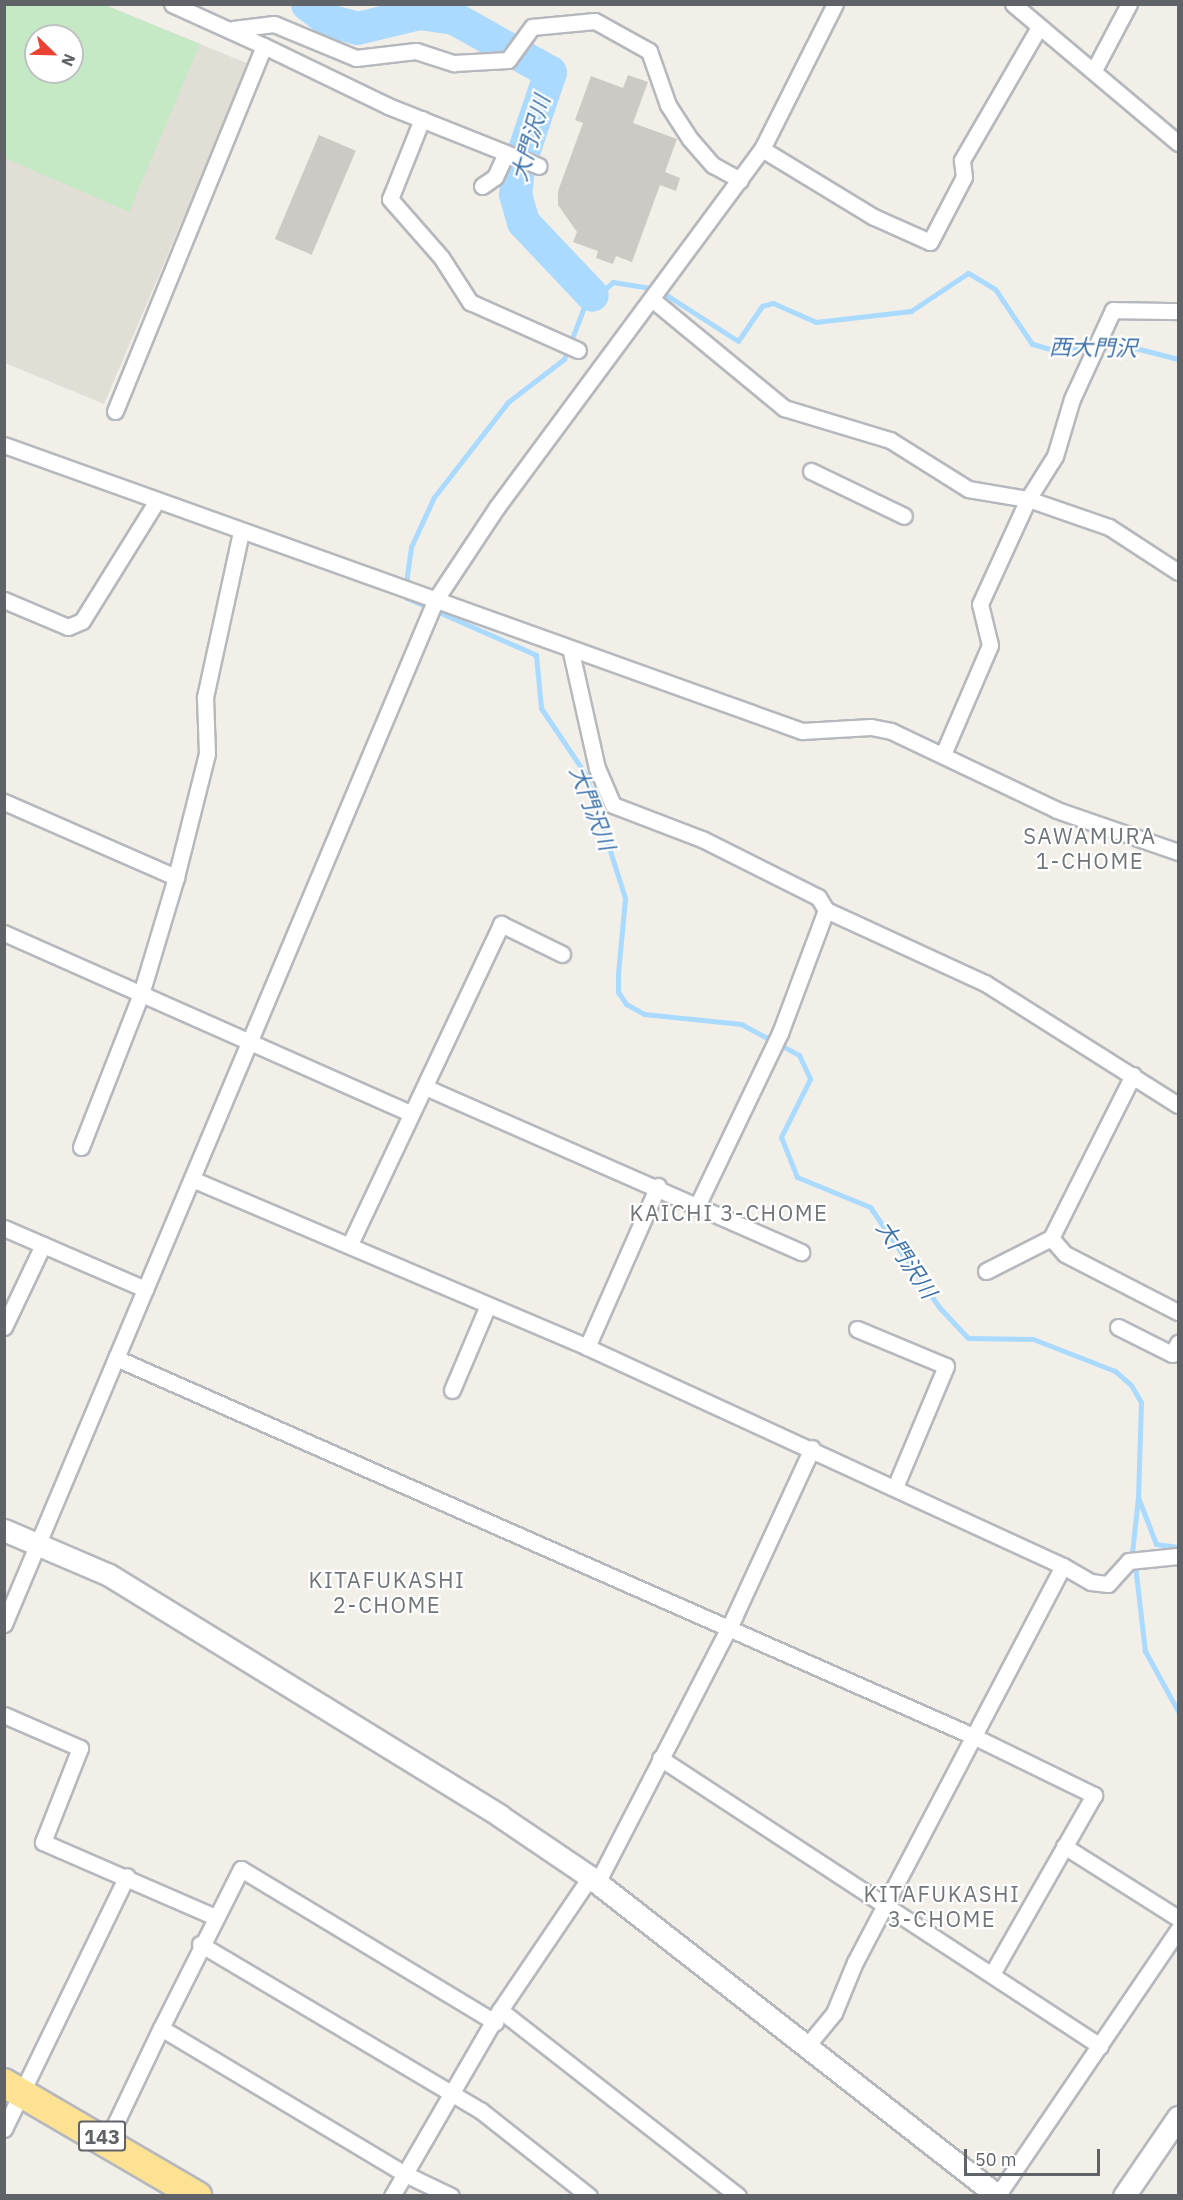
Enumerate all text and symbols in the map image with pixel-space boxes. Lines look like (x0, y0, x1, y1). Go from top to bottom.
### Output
north arrow (24, 24, 84, 84)
text: N (57, 51, 80, 69)
water label: 大門沢川 (505, 92, 555, 184)
water label: 西大門沢 (1049, 333, 1137, 361)
water label: 大門沢川 (565, 762, 621, 854)
district label: SAWAMURA 1-CHOME (1023, 822, 1157, 873)
district label: KAICHI 3-CHOME (630, 1200, 828, 1226)
water label: 大門沢川 (871, 1215, 943, 1303)
district label: KITAFUKASHI 2-CHOME (309, 1566, 465, 1618)
district label: KITAFUKASHI 3-CHOME (864, 1880, 1020, 1932)
road number: 143 (78, 2119, 126, 2153)
scale bar (967, 2137, 1104, 2175)
text: 50 m (975, 2148, 1017, 2171)

